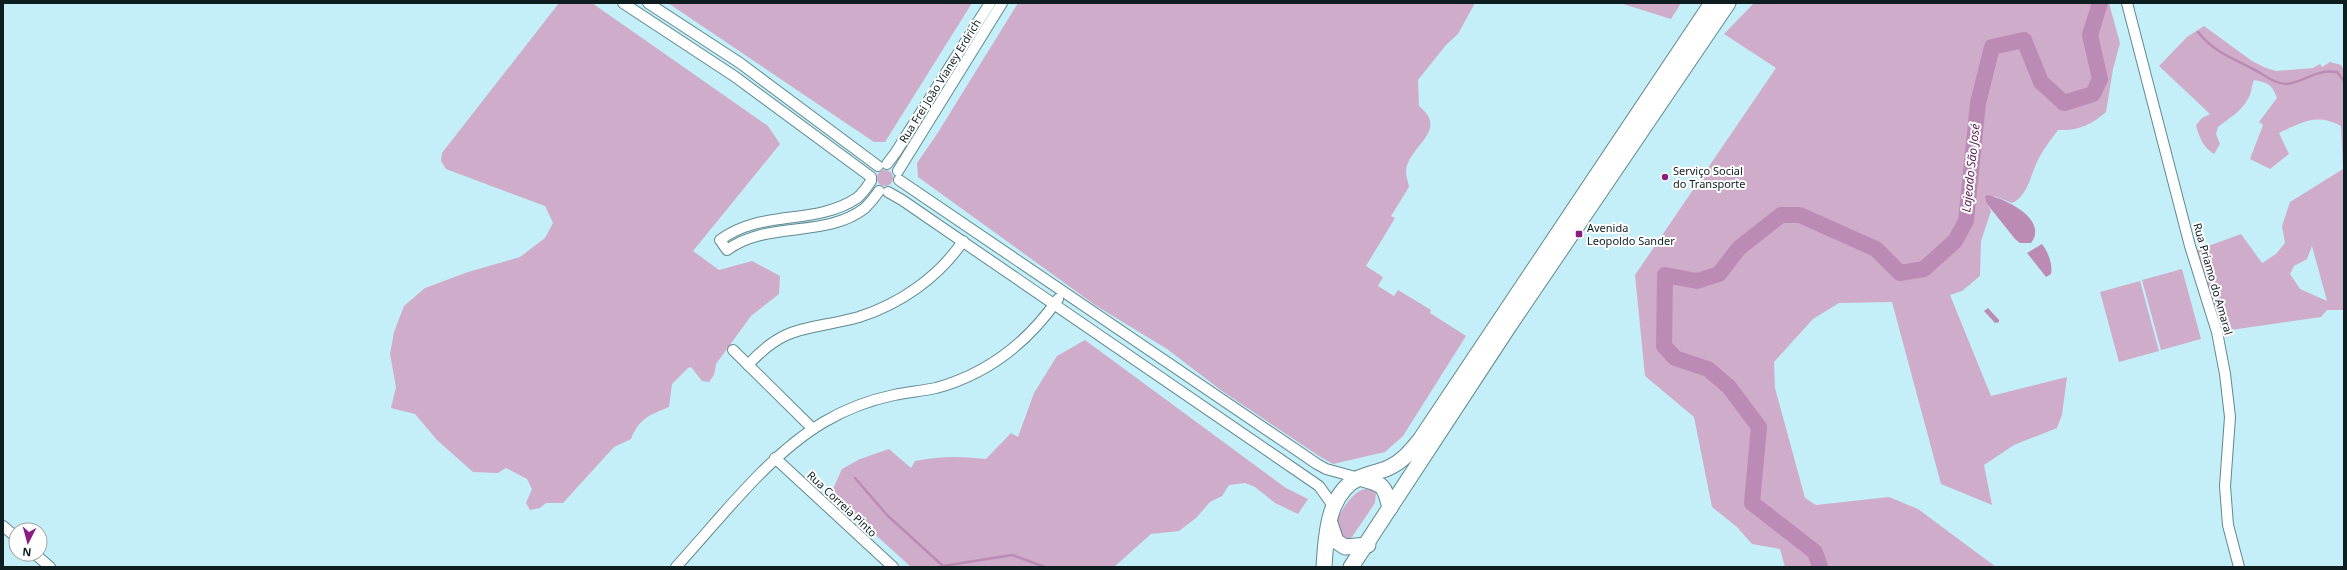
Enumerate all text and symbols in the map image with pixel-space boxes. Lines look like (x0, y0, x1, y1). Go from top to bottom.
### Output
street label: Rua Frei João Vianey Erdrich (895, 16, 984, 146)
water label: Lajeado São José (1957, 123, 1984, 213)
place label: Serviço Social do Transporte (1673, 163, 1746, 191)
marker: Serviço Social do Transporte (1660, 172, 1670, 182)
place label: Avenida Leopoldo Sander (1587, 220, 1675, 248)
street label: Rua Priamo do Amaral (2190, 221, 2237, 337)
marker: Avenida Leopoldo Sander (1574, 229, 1584, 239)
street label: Rua Correia Pinto (804, 467, 881, 540)
north arrow (8, 522, 48, 562)
text: N (22, 545, 32, 560)

